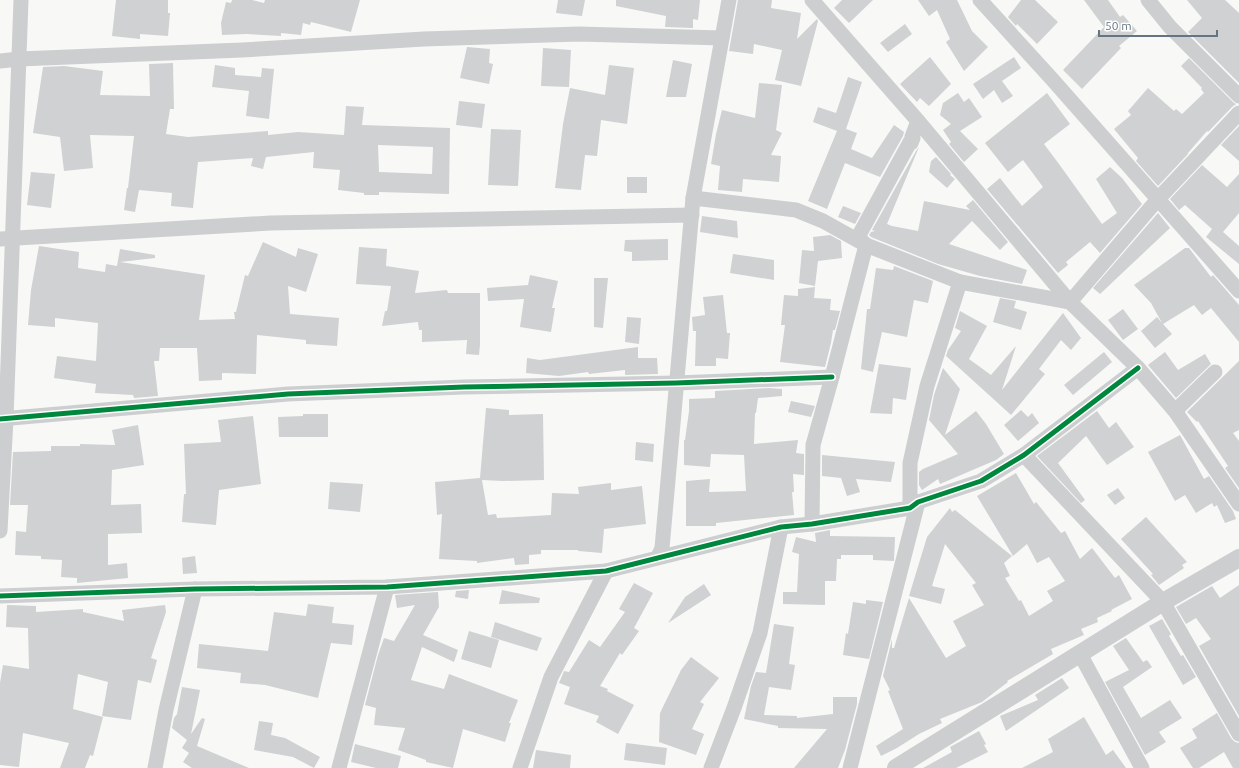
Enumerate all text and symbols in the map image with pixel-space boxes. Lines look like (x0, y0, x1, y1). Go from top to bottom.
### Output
scale bar (1099, 12, 1217, 38)
text: 50 m (1105, 19, 1132, 32)

